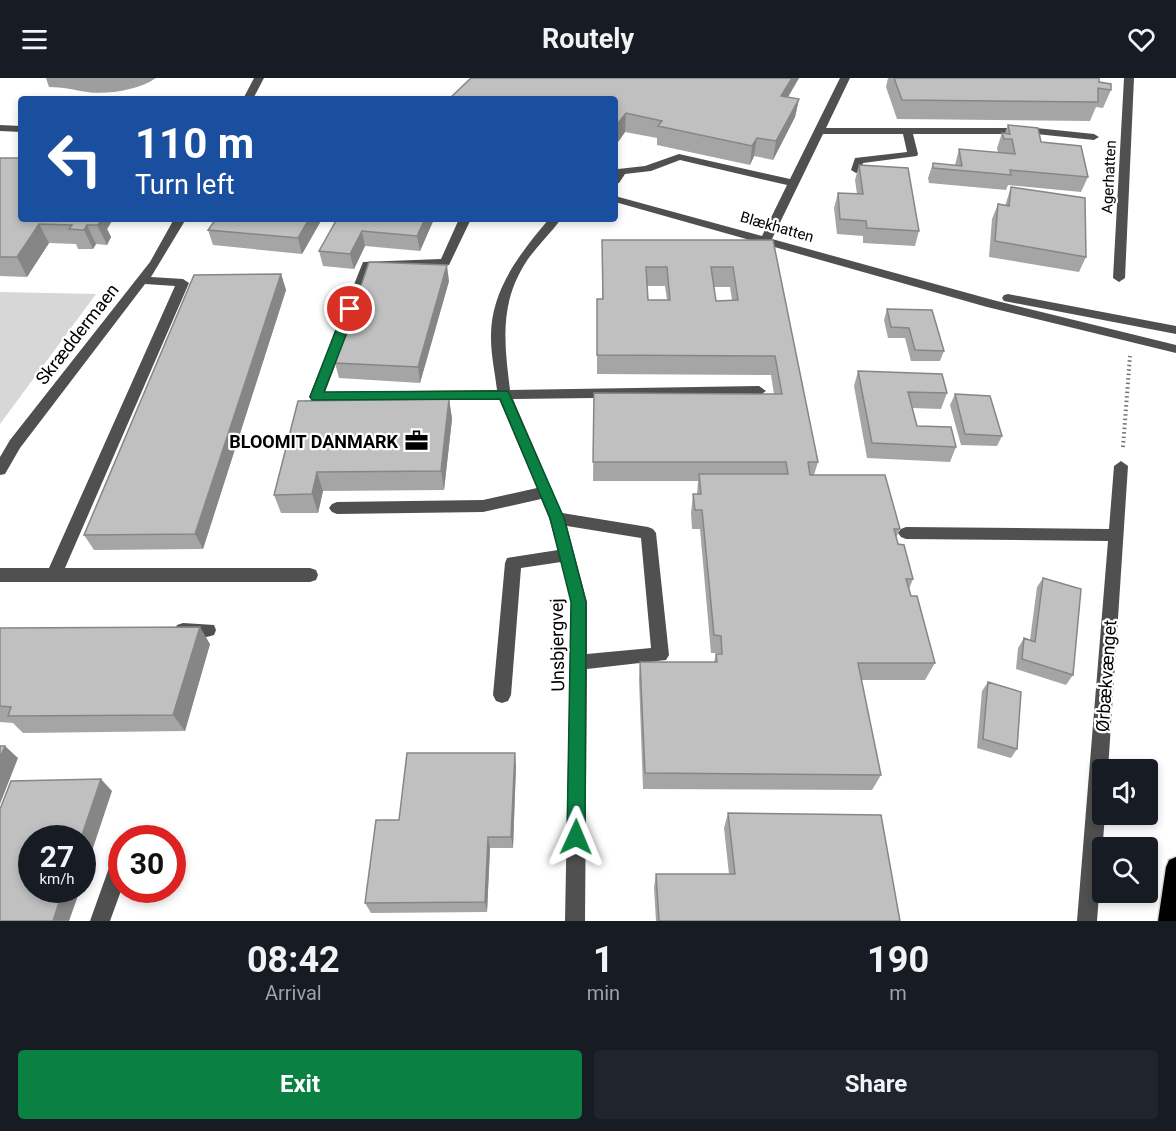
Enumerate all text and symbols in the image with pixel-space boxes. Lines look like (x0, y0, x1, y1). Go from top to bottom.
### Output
icon: menu (18, 23, 51, 56)
text: Routely (542, 23, 634, 55)
icon: heart (1125, 23, 1158, 56)
text: 110 m (135, 119, 254, 168)
icon: left (36, 120, 114, 198)
street label: Agerhatten (1098, 140, 1120, 214)
text: Turn left (135, 169, 235, 201)
street label: Blækhatten (738, 208, 816, 246)
street label: Skræddermaen (31, 279, 123, 389)
pin (324, 283, 375, 334)
icon: arrive (333, 292, 366, 325)
office icon: BLOOMIT DANMARK (403, 428, 429, 454)
place label: BLOOMIT DANMARK (229, 431, 399, 452)
street label: Unsbjergvej (546, 598, 568, 692)
street label: Ørbækvænget (1092, 619, 1120, 733)
map controls (1092, 759, 1158, 903)
button: sound (1092, 759, 1158, 825)
position arrow (544, 805, 608, 869)
speed limit sign: 30 (108, 825, 186, 903)
button: search (1092, 837, 1158, 903)
text: 27 (40, 839, 74, 874)
text: km/h (39, 870, 75, 888)
text: 08:42 (247, 939, 340, 981)
text: 1 (593, 939, 614, 981)
text: 190 (867, 939, 929, 981)
text: Arrival (265, 981, 322, 1005)
text: min (587, 981, 620, 1005)
text: m (889, 981, 907, 1005)
button: Exit (18, 1050, 582, 1119)
button: Share (594, 1050, 1158, 1119)

